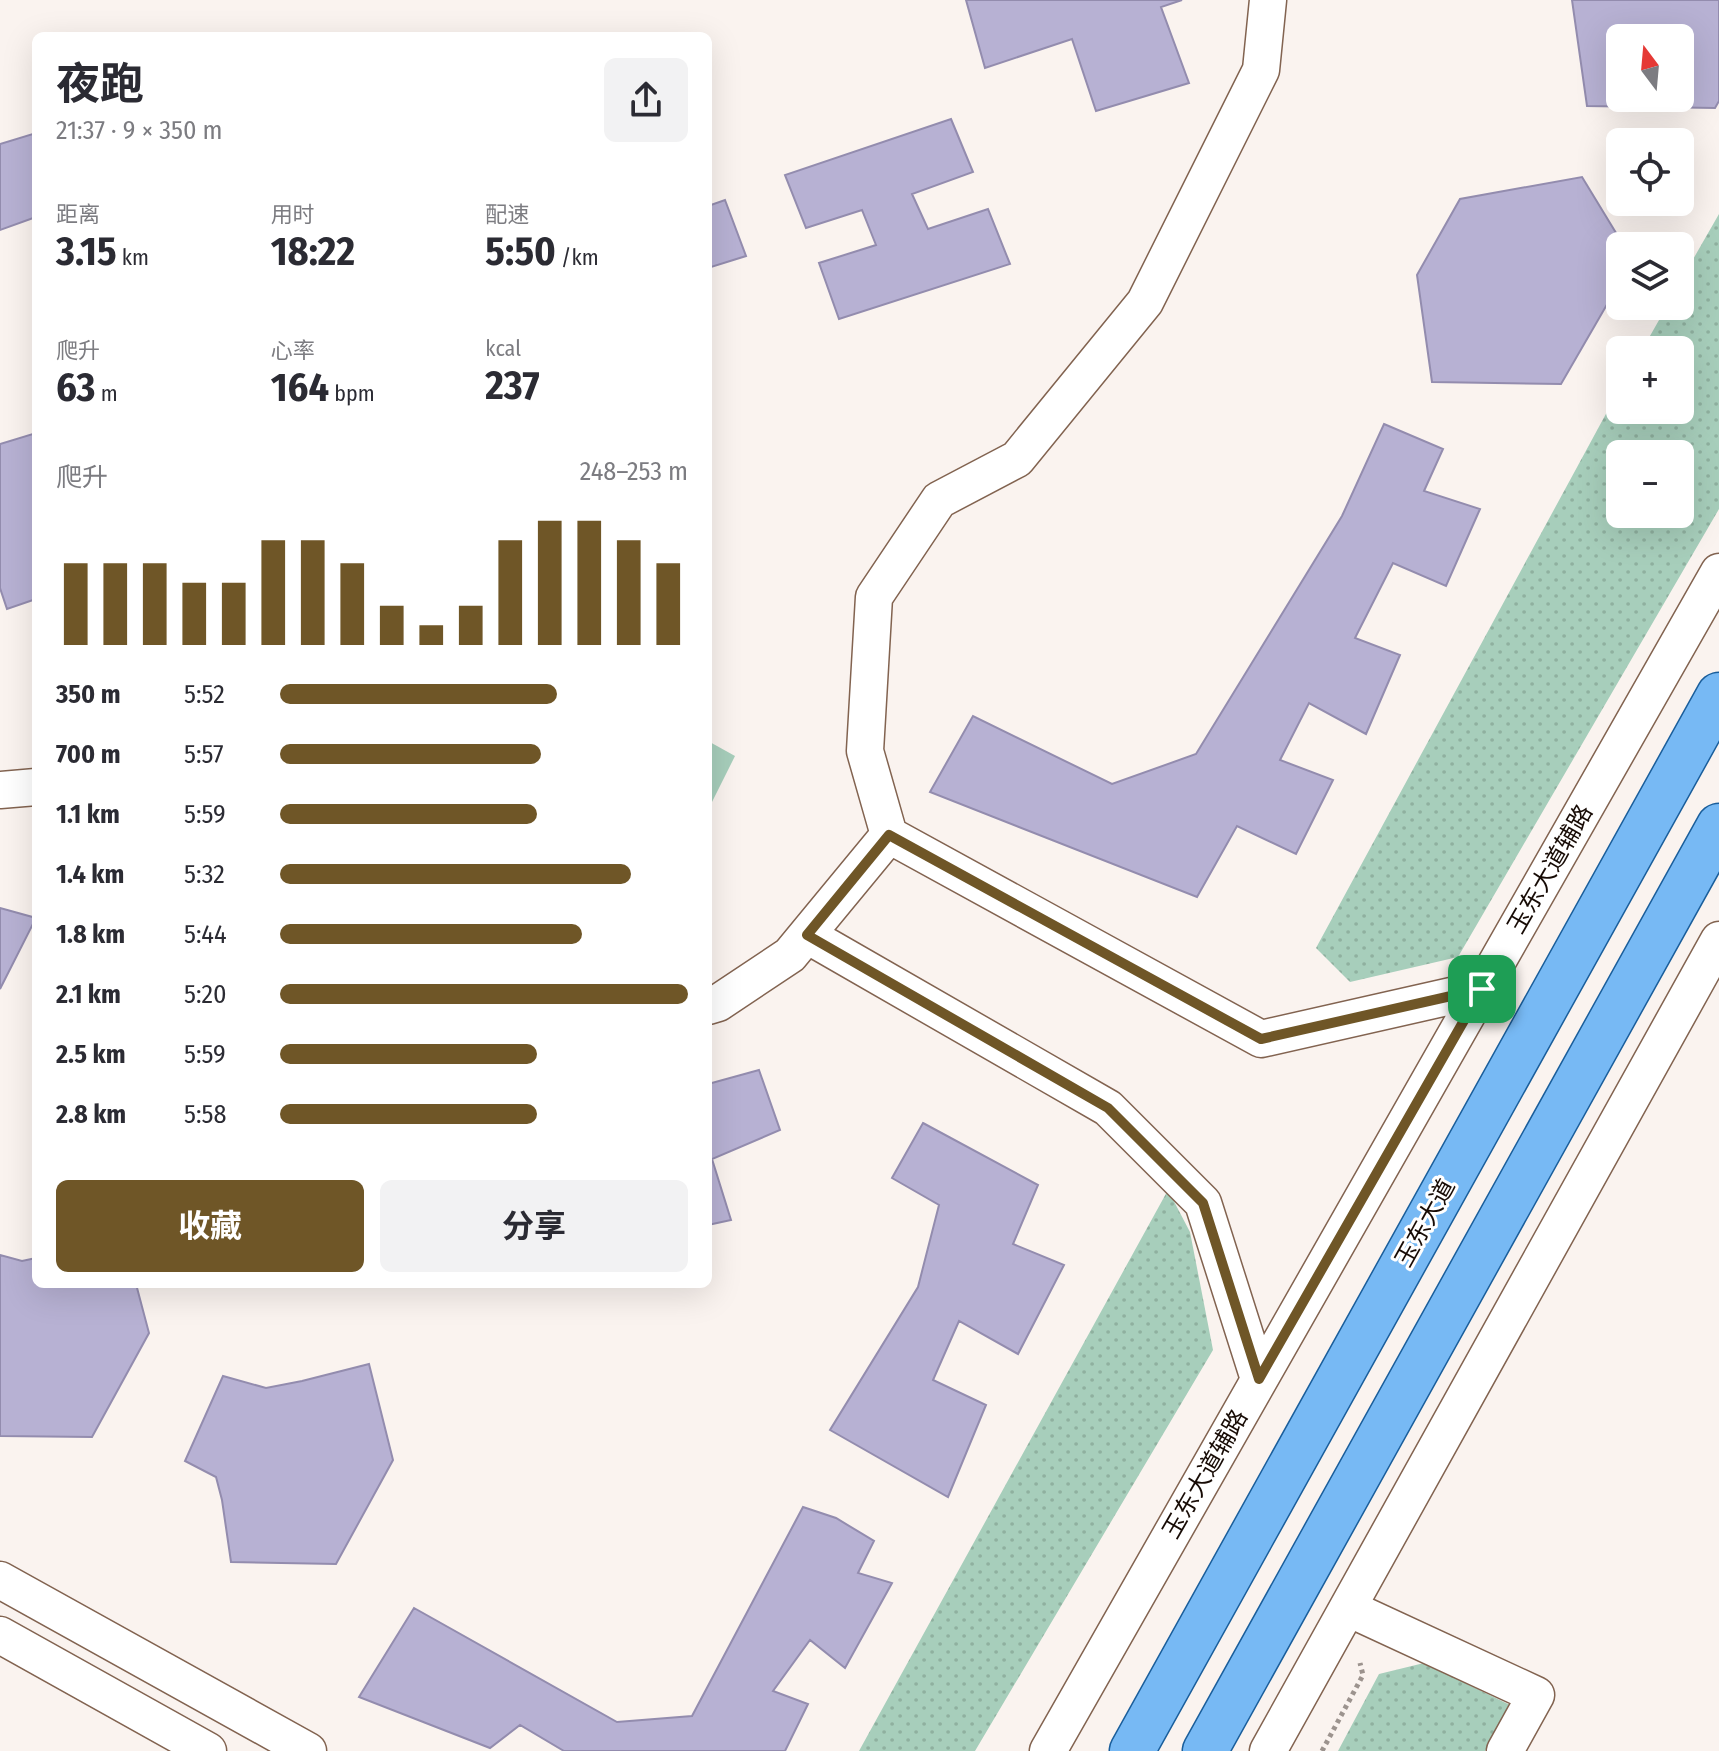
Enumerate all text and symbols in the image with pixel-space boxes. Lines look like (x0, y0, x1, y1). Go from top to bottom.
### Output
north arrow (1606, 24, 1694, 112)
map controls (1606, 24, 1694, 528)
text: 夜跑 (56, 58, 144, 111)
button: share (604, 58, 688, 142)
text: 21:37 · 9 × 350 m (56, 115, 223, 146)
button: locate (1606, 128, 1694, 216)
text: 距离 (56, 201, 100, 228)
text: 用时 (271, 201, 315, 228)
text: 配速 (485, 201, 529, 228)
text: 3.15 (56, 228, 117, 276)
text: 18:22 (271, 228, 355, 276)
text: 5:50 (485, 228, 556, 276)
button: layers (1606, 232, 1694, 320)
text: km (117, 244, 149, 271)
text: /km (556, 244, 599, 271)
text: kcal (485, 335, 521, 362)
button: + (1606, 336, 1694, 424)
text: 爬升 (56, 337, 100, 364)
text: 心率 (271, 337, 315, 364)
text: 237 (485, 362, 540, 410)
text: 63 (56, 364, 96, 412)
text: 164 (271, 364, 329, 412)
text: m (96, 380, 118, 407)
text: bpm (329, 380, 375, 407)
button: − (1606, 440, 1694, 528)
text: 248–253 m (580, 456, 688, 487)
text: 爬升 (56, 462, 108, 493)
text: 350 m (56, 679, 121, 710)
text: 5:52 (184, 679, 225, 710)
text: 700 m (56, 739, 120, 770)
text: 5:57 (184, 739, 223, 770)
text: 1.1 km (56, 799, 120, 830)
text: 5:59 (184, 799, 226, 830)
street label: 玉东大道辅路 (1502, 800, 1598, 938)
text: 1.4 km (56, 859, 124, 890)
text: 5:32 (184, 859, 225, 890)
text: 1.8 km (56, 919, 125, 950)
text: 5:44 (184, 919, 226, 950)
pin (1448, 955, 1516, 1023)
icon: arrive (1460, 967, 1504, 1011)
text: 2.1 km (56, 979, 121, 1010)
text: 5:20 (184, 979, 226, 1010)
text: 2.5 km (56, 1039, 126, 1070)
text: 5:59 (184, 1039, 226, 1070)
text: 2.8 km (56, 1099, 126, 1130)
text: 5:58 (184, 1099, 226, 1130)
street label: 玉东大道 (1389, 1174, 1461, 1272)
button: 收藏 (56, 1180, 364, 1272)
button: 分享 (380, 1180, 688, 1272)
street label: 玉东大道辅路 (1157, 1405, 1253, 1543)

